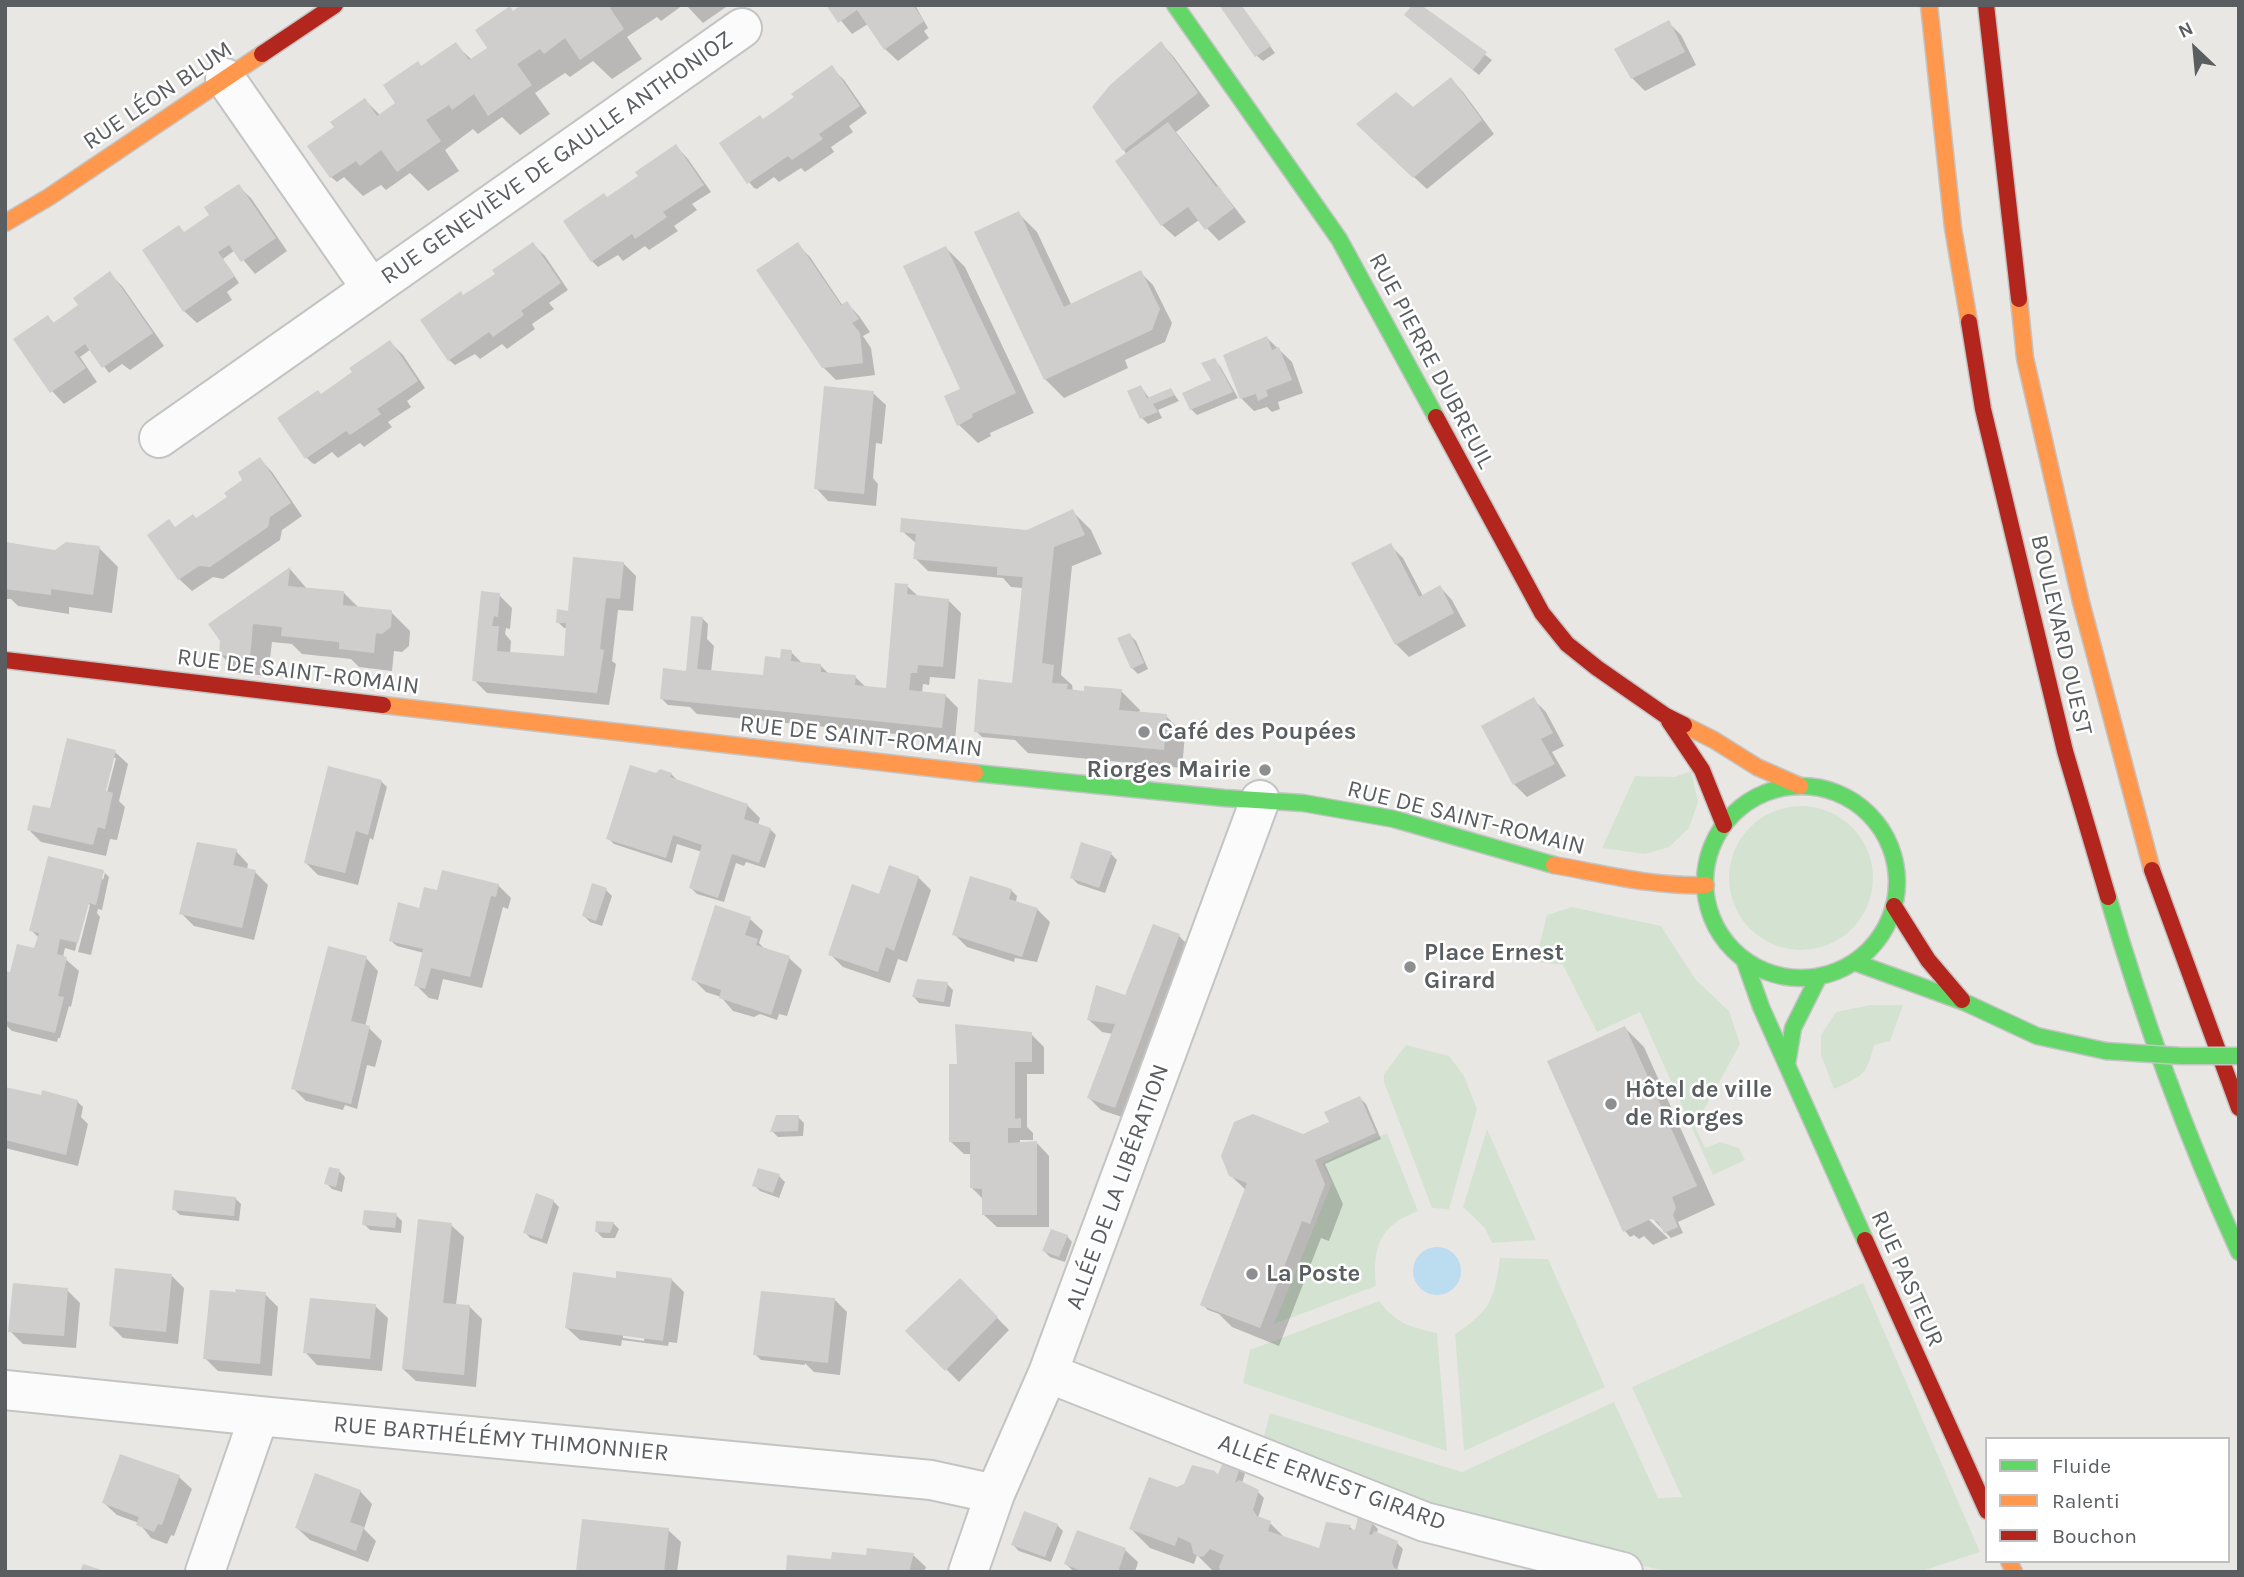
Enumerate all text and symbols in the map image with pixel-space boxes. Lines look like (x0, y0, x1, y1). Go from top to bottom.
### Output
north arrow (2160, 14, 2230, 84)
text: N (2175, 17, 2197, 43)
street label: RUE GENEVIÈVE DE GAULLE ANTHONIOZ (376, 25, 738, 291)
street label: RUE LÉON BLUM (78, 35, 238, 157)
street label: RUE PIERRE DUBREUIL (1362, 248, 1500, 474)
street label: BOULEVARD OUEST (2024, 532, 2098, 738)
street label: RUE DE SAINT-ROMAIN (175, 643, 421, 701)
street label: RUE DE SAINT-ROMAIN (738, 710, 984, 764)
place label: Café des Poupées (1158, 718, 1356, 746)
marker: Café des Poupées (1136, 724, 1152, 740)
place label: Riorges Mairie (1087, 756, 1251, 784)
marker: Riorges Mairie (1257, 762, 1273, 778)
street label: RUE DE SAINT-ROMAIN (1344, 775, 1588, 861)
place label: Place Ernest Girard (1424, 939, 1564, 995)
marker: Place Ernest Girard (1402, 959, 1418, 975)
street label: ALLÉE DE LA LIBÉRATION (1060, 1060, 1176, 1314)
place label: Hôtel de ville de Riorges (1625, 1076, 1772, 1132)
marker: Hôtel de ville de Riorges (1603, 1096, 1619, 1112)
street label: RUE PASTEUR (1864, 1206, 1950, 1352)
place label: La Poste (1266, 1260, 1360, 1288)
marker: La Poste (1244, 1266, 1260, 1282)
street label: RUE BARTHÉLÉMY THIMONNIER (332, 1410, 670, 1468)
street label: ALLÉE ERNEST GIRARD (1214, 1428, 1450, 1538)
legend (1985, 1437, 2230, 1563)
text: Fluide (2052, 1454, 2111, 1478)
text: Ralenti (2052, 1489, 2120, 1513)
text: Bouchon (2052, 1524, 2137, 1548)

